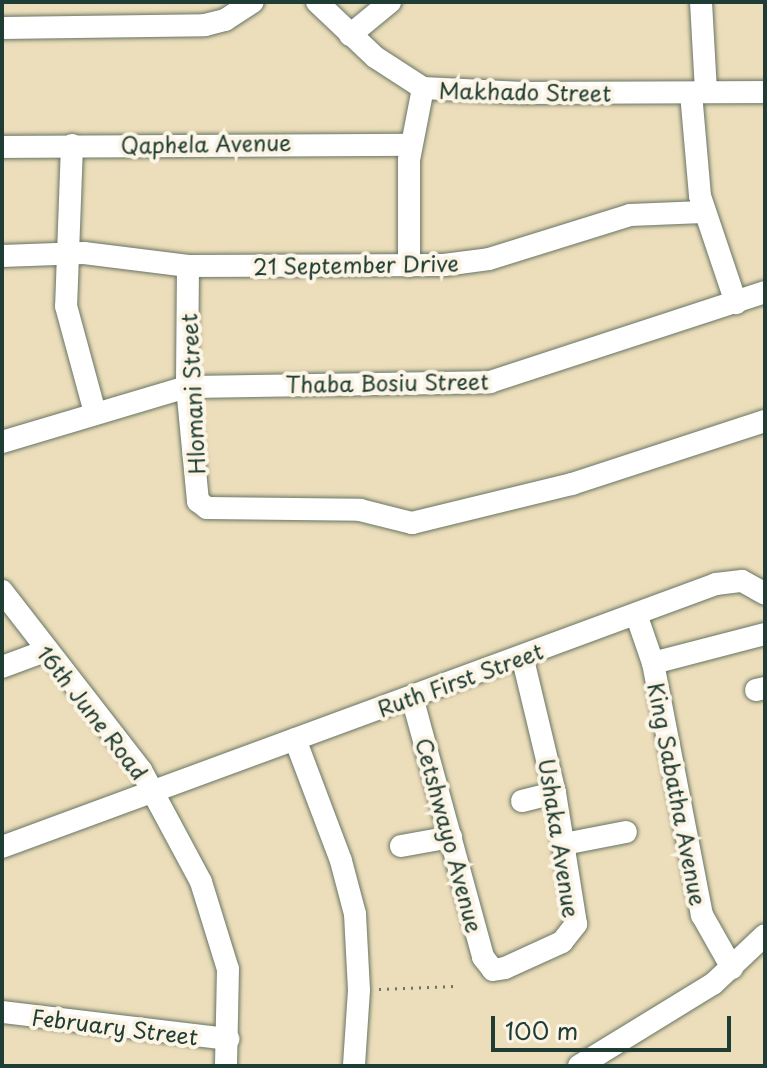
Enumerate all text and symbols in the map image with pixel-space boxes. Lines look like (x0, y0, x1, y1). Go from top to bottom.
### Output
street label: Makhado Street (438, 76, 612, 106)
street label: Qaphela Avenue (121, 128, 291, 158)
street label: 21 September Drive (250, 249, 462, 279)
street label: Hlomani Street (175, 313, 209, 475)
street label: Thaba Bosiu Street (284, 367, 490, 397)
street label: Ruth First Street (373, 636, 547, 722)
street label: 16th June Road (32, 639, 154, 785)
street label: King Sabatha Avenue (643, 681, 713, 907)
street label: Cetshwayo Avenue (411, 735, 489, 935)
street label: Ushaka Avenue (534, 756, 586, 920)
scale bar (495, 1000, 735, 1050)
street label: February Street (31, 1003, 199, 1049)
text: 100 m (505, 1012, 578, 1048)

